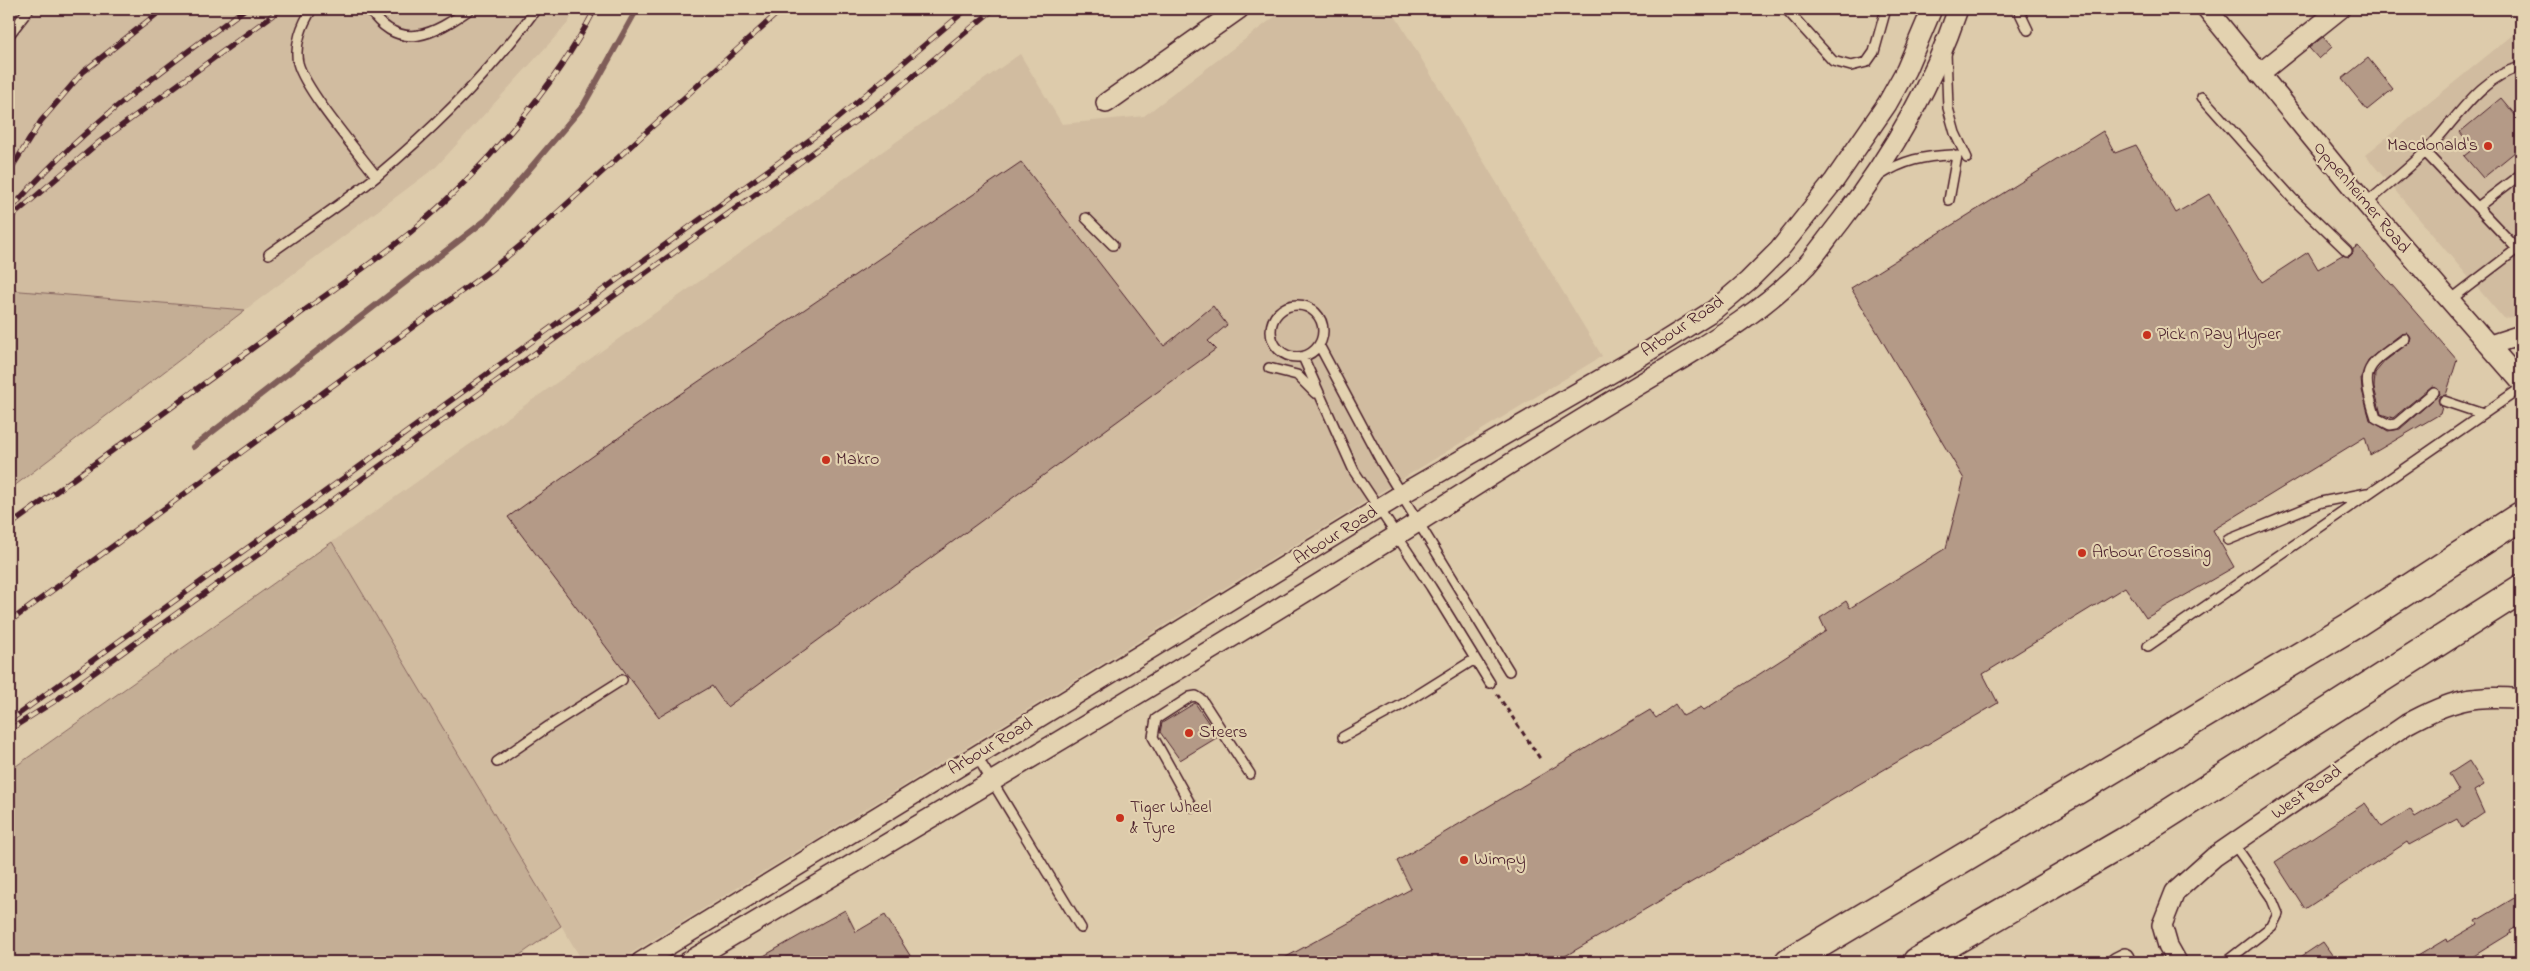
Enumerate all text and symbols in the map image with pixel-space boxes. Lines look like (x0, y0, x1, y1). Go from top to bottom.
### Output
place label: Macdonald's (2387, 133, 2478, 159)
street label: Oppenheimer Road (2306, 136, 2416, 260)
marker: Macdonald's (2482, 140, 2494, 152)
street label: Arbour Road (1636, 290, 1730, 364)
place label: Pick n Pay Hyper (2157, 322, 2281, 348)
marker: Pick n Pay Hyper (2141, 329, 2153, 341)
place label: Makro (836, 447, 879, 473)
marker: Makro (820, 454, 832, 466)
street label: Arbour Road (1289, 500, 1383, 572)
place label: Arbour Crossing (2092, 540, 2211, 567)
marker: Arbour Crossing (2076, 547, 2088, 559)
street label: Arbour Road (944, 711, 1038, 783)
place label: Steers (1199, 720, 1247, 746)
marker: Steers (1183, 727, 1195, 739)
street label: West Road (2266, 759, 2348, 827)
place label: Tiger Wheel & Tyre (1130, 795, 1211, 842)
marker: Tiger Wheel & Tyre (1114, 812, 1126, 824)
place label: Wimpy (1474, 847, 1526, 873)
marker: Wimpy (1458, 854, 1470, 866)

